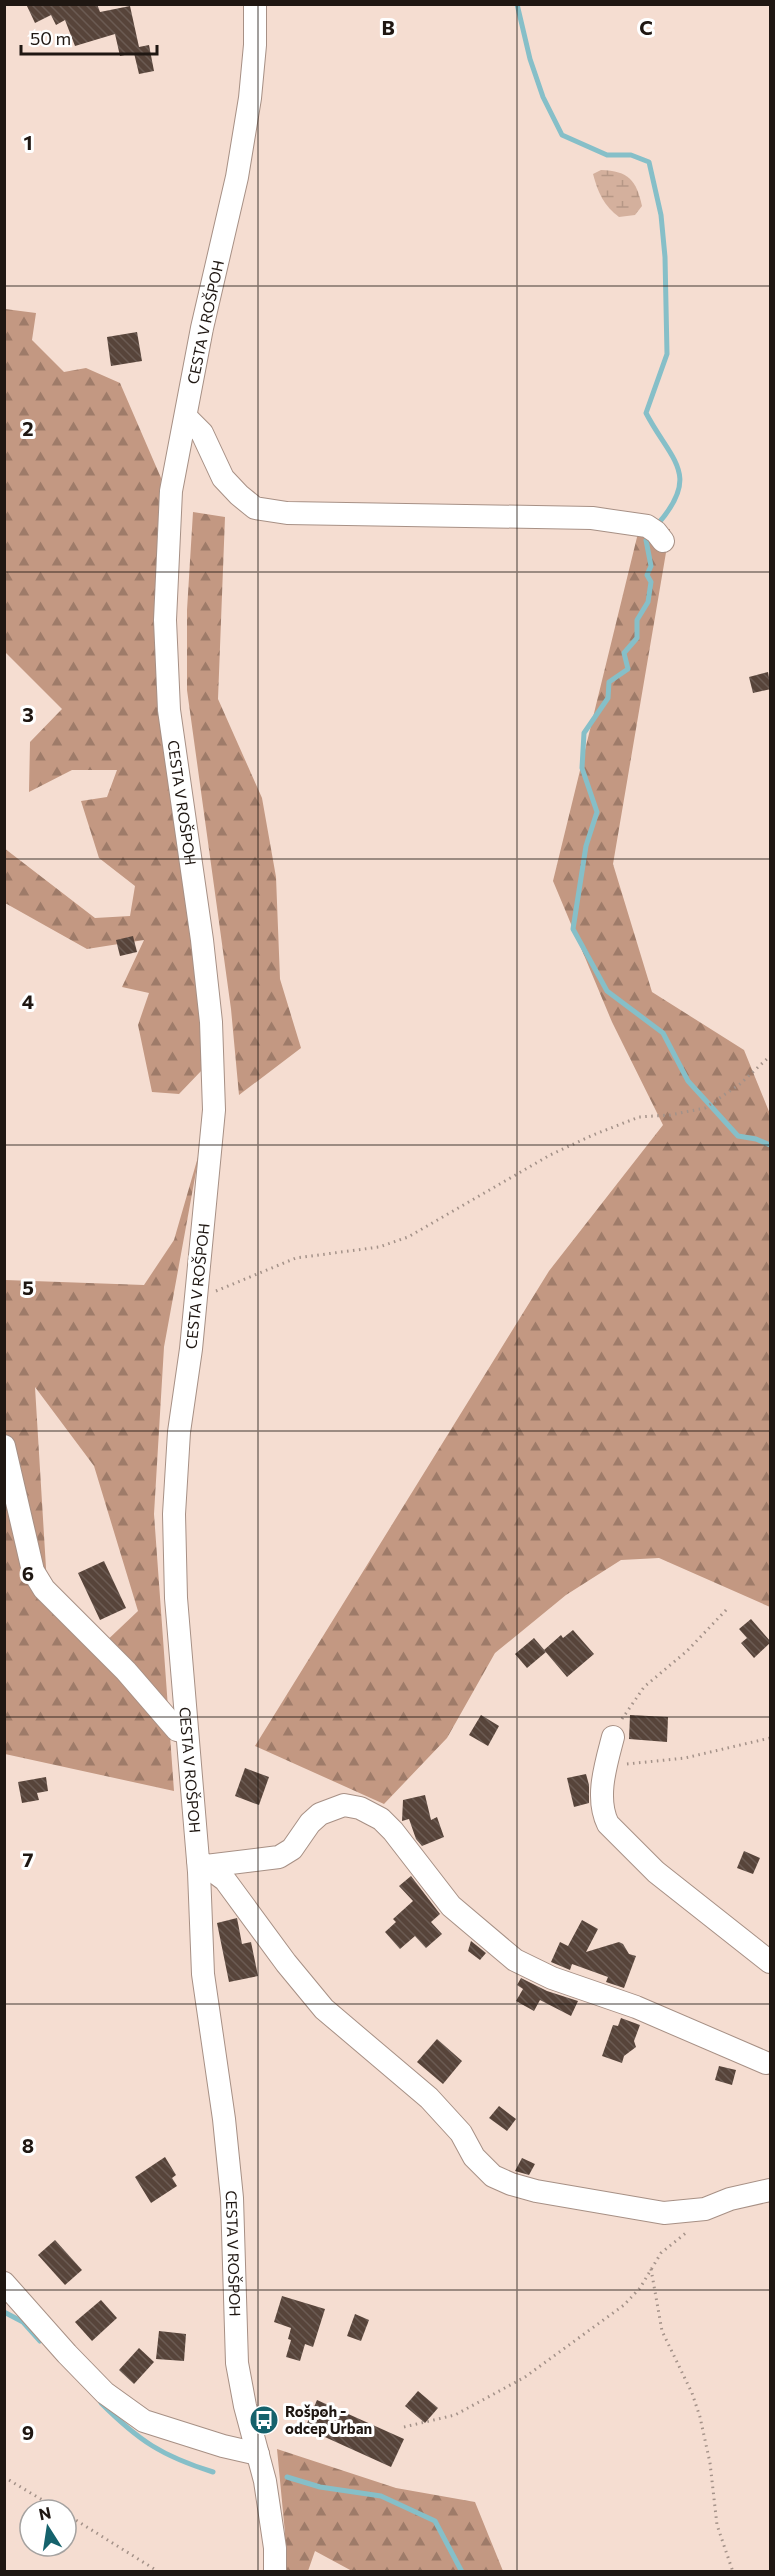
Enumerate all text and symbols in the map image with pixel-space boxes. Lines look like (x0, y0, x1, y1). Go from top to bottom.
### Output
text: B (381, 15, 395, 39)
text: C (639, 15, 653, 39)
scale bar (21, 18, 158, 56)
text: 50 m (30, 27, 71, 49)
text: 1 (23, 130, 33, 154)
street label: CESTA V ROŠPOH (182, 258, 227, 386)
text: 2 (22, 416, 34, 440)
text: 3 (22, 702, 34, 726)
street label: CESTA V ROŠPOH (164, 739, 200, 866)
text: 4 (22, 989, 34, 1013)
street label: CESTA V ROŠPOH (180, 1222, 213, 1350)
text: 5 (22, 1275, 34, 1299)
text: 6 (22, 1561, 34, 1585)
street label: CESTA V ROŠPOH (176, 1706, 205, 1834)
text: 7 (23, 1847, 34, 1871)
text: 8 (22, 2133, 34, 2157)
street label: CESTA V ROŠPOH (222, 2190, 245, 2317)
place label: Rošpoh - odcep Urban (285, 2402, 372, 2437)
bus stop icon: Rošpoh - odcep Urban (248, 2404, 280, 2436)
text: 9 (22, 2420, 34, 2444)
north arrow (18, 2498, 78, 2558)
text: N (37, 2502, 53, 2523)

